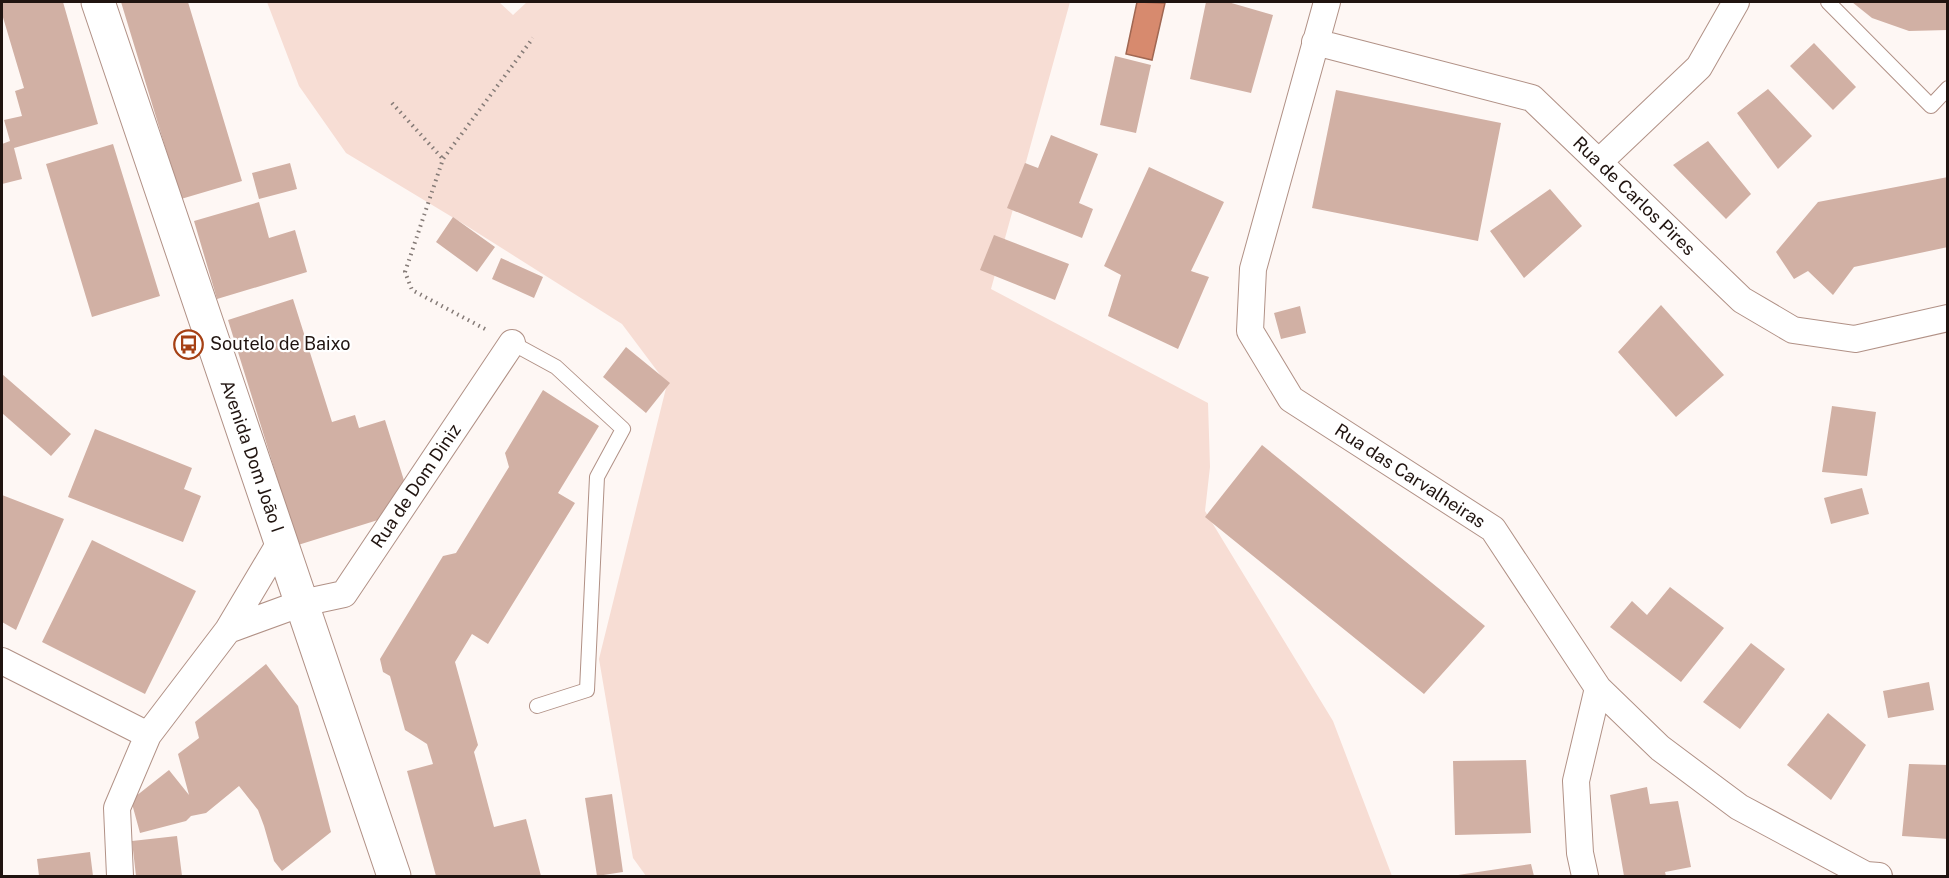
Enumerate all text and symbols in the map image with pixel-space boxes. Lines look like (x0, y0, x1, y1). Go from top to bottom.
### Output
street label: Rua de Carlos Pires (1569, 132, 1700, 259)
bus stop icon: Soutelo de Baixo (173, 328, 205, 360)
place label: Soutelo de Baixo (210, 333, 351, 354)
street label: Avenida Dom João I (217, 377, 288, 535)
street label: Rua das Carvalheiras (1331, 419, 1489, 532)
street label: Rua de Dom Diniz (366, 420, 465, 552)

